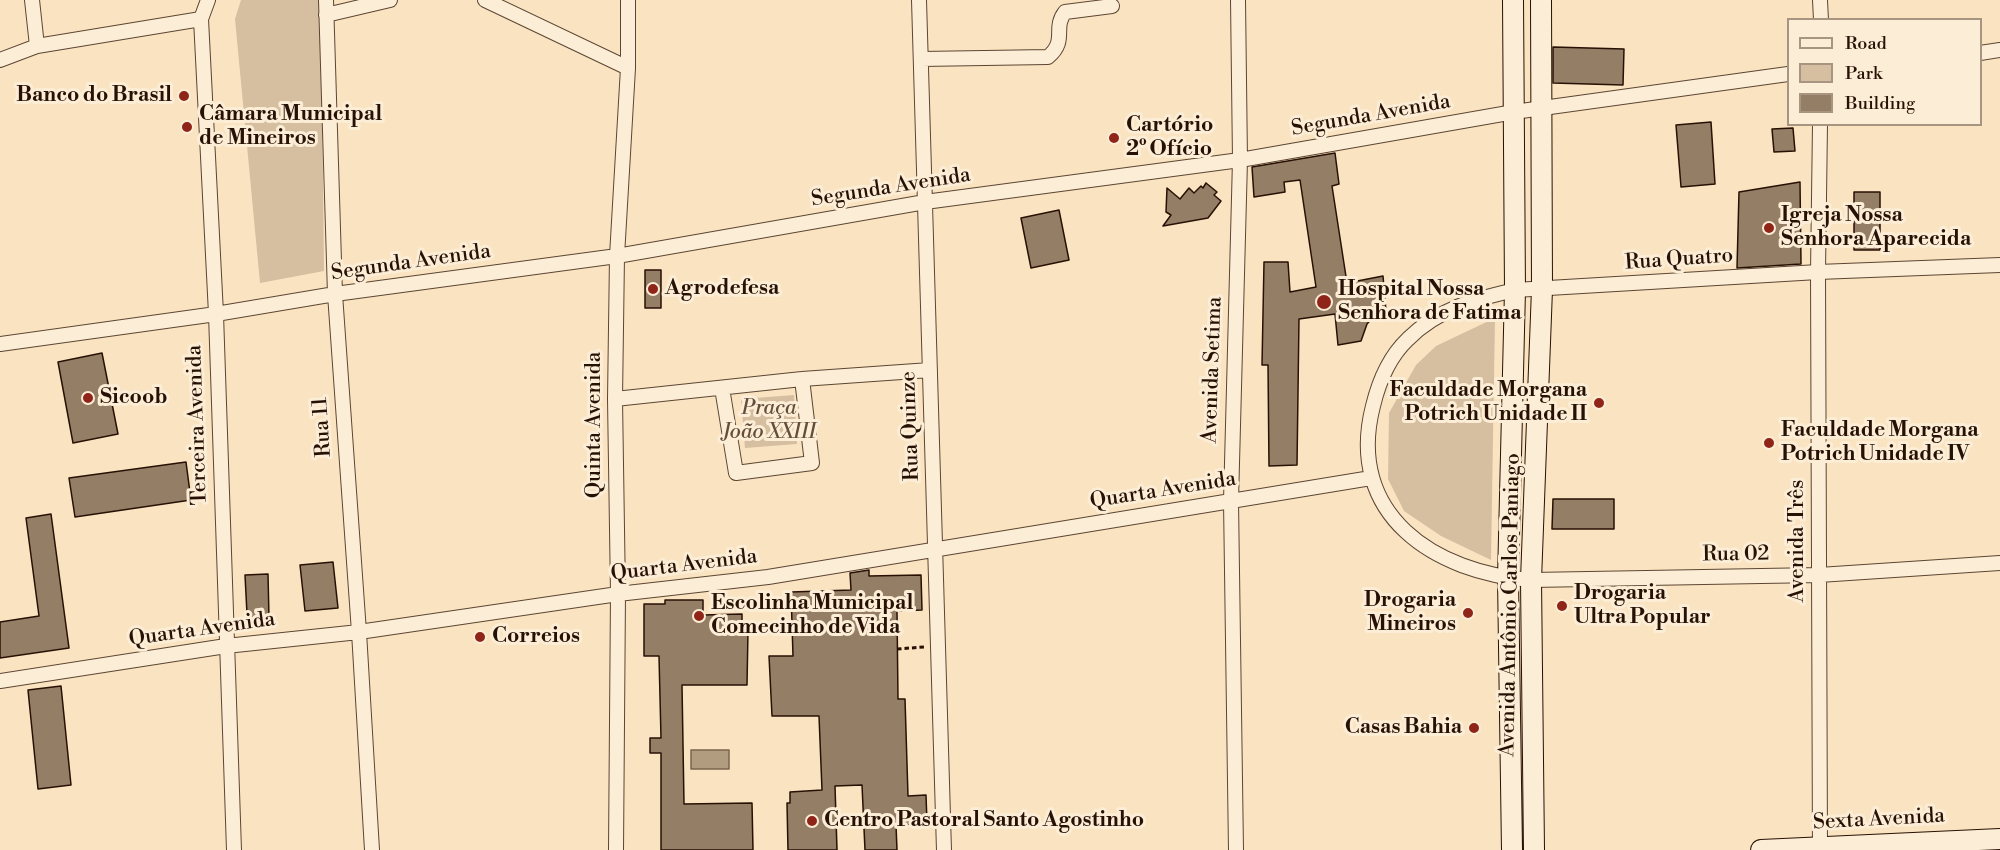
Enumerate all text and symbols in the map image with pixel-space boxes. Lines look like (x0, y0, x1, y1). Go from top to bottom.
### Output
legend (1787, 18, 1982, 126)
text: Road (1845, 32, 1887, 55)
text: Park (1845, 62, 1882, 85)
place label: Banco do Brasil (16, 83, 172, 109)
marker: Banco do Brasil (177, 89, 191, 103)
street label: Segunda Avenida (1290, 90, 1452, 142)
text: Building (1845, 92, 1915, 115)
place label: Câmara Municipal de Mineiros (199, 102, 382, 152)
place label: Cartório 2º Ofício (1126, 113, 1213, 163)
marker: Câmara Municipal de Mineiros (180, 120, 194, 134)
marker: Cartório 2º Ofício (1107, 131, 1121, 145)
street label: Segunda Avenida (810, 163, 972, 213)
place label: Igreja Nossa Senhora Aparecida (1781, 203, 1971, 253)
marker: Igreja Nossa Senhora Aparecida (1762, 221, 1776, 235)
street label: Segunda Avenida (330, 239, 492, 287)
street label: Rua Quatro (1624, 244, 1734, 276)
place label: Agrodefesa (665, 276, 779, 302)
place label: Hospital Nossa Senhora de Fatima (1338, 277, 1521, 327)
marker: Agrodefesa (646, 282, 660, 296)
marker: Hospital Nossa Senhora de Fatima (1315, 293, 1333, 311)
street label: Avenida Setima (1198, 296, 1228, 444)
street label: Terceira Avenida (183, 344, 213, 506)
street label: Quinta Avenida (582, 352, 608, 498)
street label: Rua Quinze (896, 371, 926, 481)
place label: Faculdade Morgana Potrich Unidade II (1389, 378, 1587, 428)
place label: Sicoob (100, 385, 168, 411)
marker: Sicoob (81, 391, 95, 405)
street label: Rua 11 (308, 396, 338, 458)
park label: Praça João XXIII (722, 396, 816, 446)
marker: Faculdade Morgana Potrich Unidade II (1592, 396, 1606, 410)
place label: Faculdade Morgana Potrich Unidade IV (1781, 418, 1979, 468)
marker: Faculdade Morgana Potrich Unidade IV (1762, 436, 1776, 450)
street label: Avenida Antônio Carlos Paniago (1496, 453, 1526, 757)
street label: Quarta Avenida (1088, 467, 1238, 515)
street label: Avenida Três (1785, 479, 1811, 603)
street label: Rua 02 (1702, 542, 1770, 568)
street label: Quarta Avenida (609, 545, 759, 587)
place label: Drogaria Ultra Popular (1574, 581, 1711, 631)
place label: Drogaria Mineiros (1364, 588, 1456, 638)
place label: Escolinha Municipal Comecinho de Vida (711, 591, 913, 641)
marker: Drogaria Ultra Popular (1555, 599, 1569, 613)
marker: Drogaria Mineiros (1461, 606, 1475, 620)
street label: Quarta Avenida (127, 607, 277, 653)
marker: Escolinha Municipal Comecinho de Vida (692, 609, 706, 623)
place label: Correios (492, 624, 580, 650)
marker: Correios (473, 630, 487, 644)
place label: Casas Bahia (1345, 715, 1462, 741)
marker: Casas Bahia (1467, 721, 1481, 735)
street label: Sexta Avenida (1812, 804, 1946, 836)
place label: Centro Pastoral Santo Agostinho (824, 808, 1144, 834)
marker: Centro Pastoral Santo Agostinho (805, 814, 819, 828)

